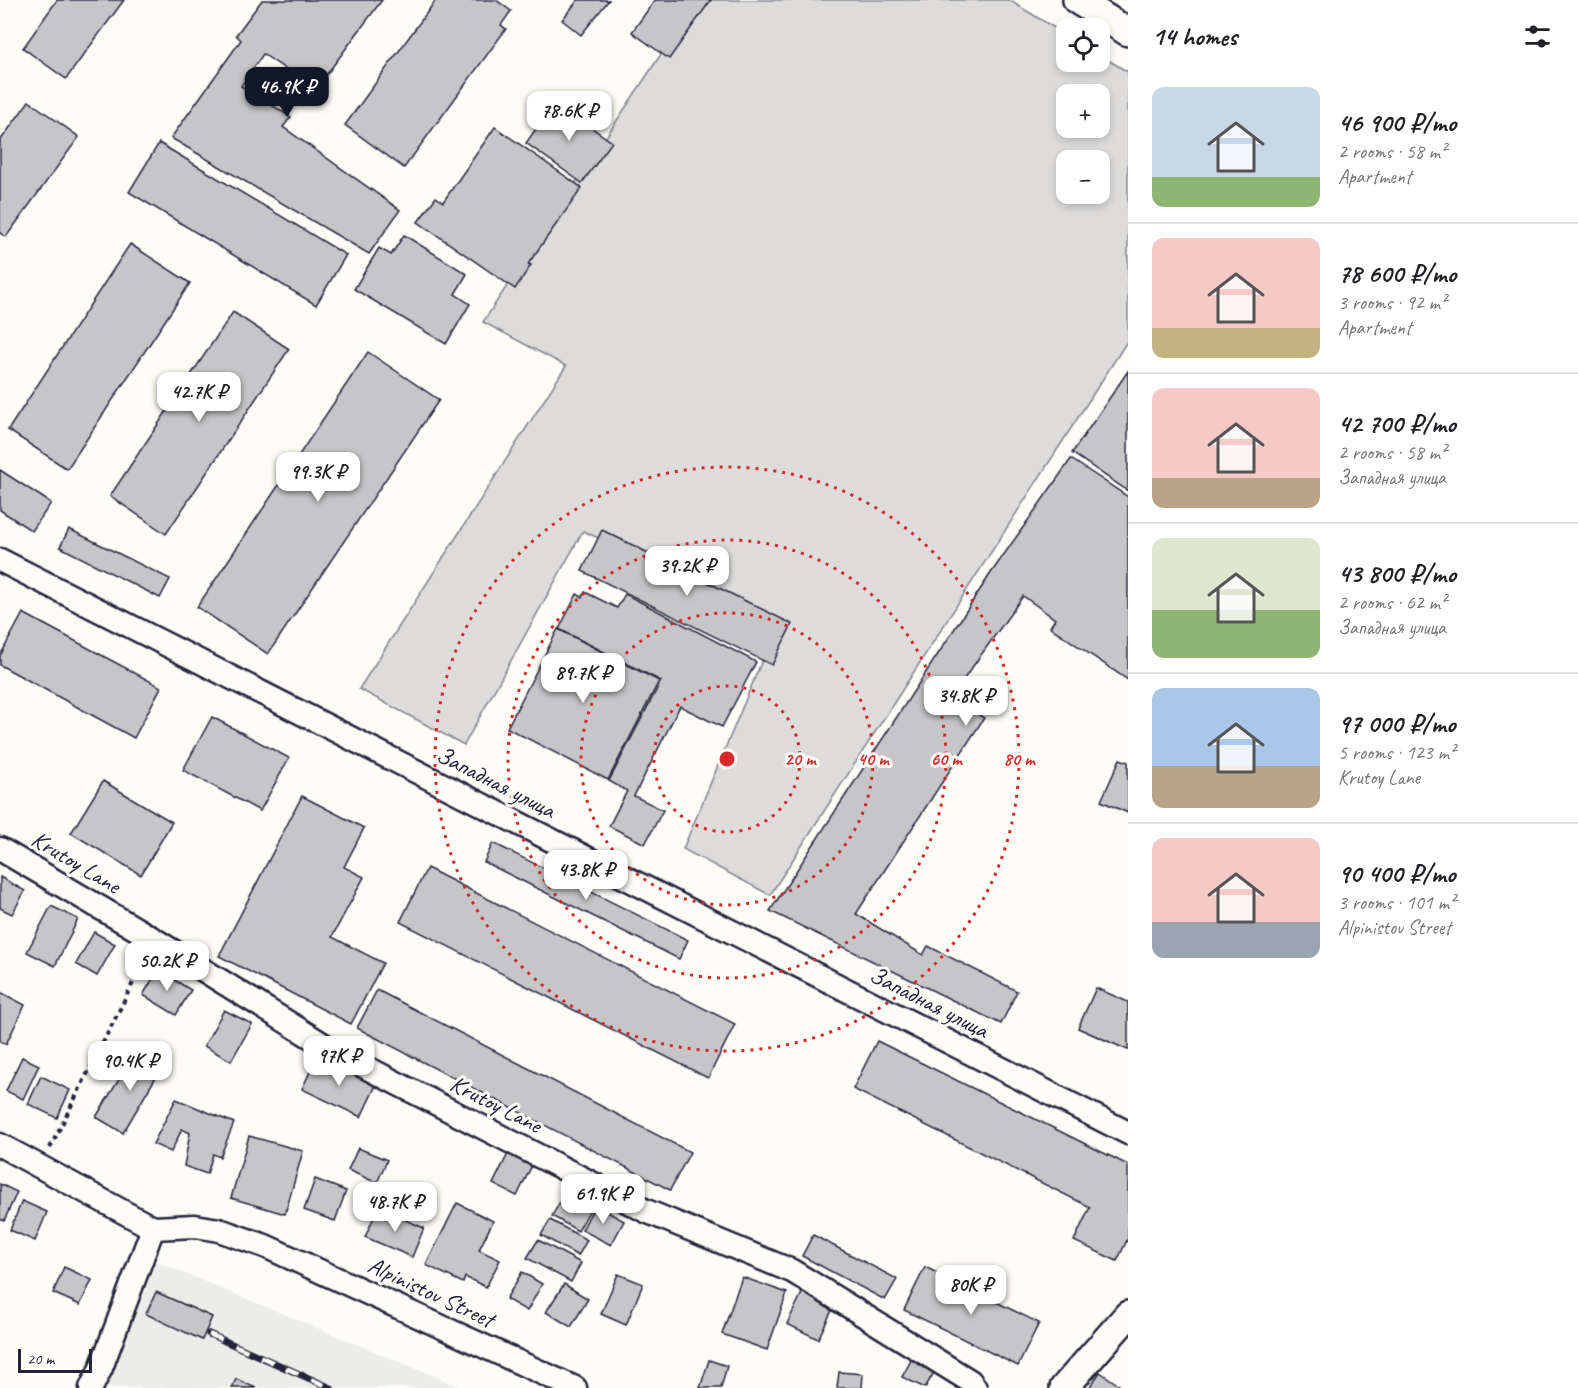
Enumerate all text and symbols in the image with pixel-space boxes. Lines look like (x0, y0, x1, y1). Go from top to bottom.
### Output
map controls (1056, 18, 1110, 204)
button: locate (1056, 18, 1110, 72)
text: 14 homes (1152, 20, 1237, 53)
icon: filters (1521, 20, 1554, 53)
pin: 46.9K ₽ (232, 67, 342, 118)
text: 46.9K ₽ (259, 74, 315, 99)
button: + (1056, 84, 1110, 138)
pin: 78.6K ₽ (514, 91, 624, 142)
text: 78.6K ₽ (541, 98, 597, 123)
text: 46 900 ₽/mo (1338, 106, 1456, 139)
icon: home (1200, 111, 1272, 183)
text: 2 rooms · 58 m² (1338, 139, 1446, 164)
button: − (1056, 150, 1110, 204)
text: Apartment (1338, 164, 1411, 189)
text: 78 600 ₽/mo (1338, 257, 1456, 290)
icon: home (1200, 262, 1272, 334)
text: 3 rooms · 92 m² (1338, 290, 1446, 315)
text: Apartment (1338, 315, 1411, 340)
pin: 42.7K ₽ (144, 372, 254, 423)
text: 42.7K ₽ (171, 379, 227, 404)
text: 42 700 ₽/mo (1338, 407, 1456, 440)
icon: home (1200, 412, 1272, 484)
text: 2 rooms · 58 m² (1338, 440, 1446, 465)
pin: 99.3K ₽ (263, 452, 373, 503)
text: 99.3K ₽ (290, 459, 346, 484)
text: Западная улица (1338, 465, 1446, 490)
pin: 39.2K ₽ (632, 546, 742, 597)
text: 39.2K ₽ (659, 553, 715, 578)
text: 43 800 ₽/mo (1338, 557, 1456, 590)
icon: home (1200, 562, 1272, 634)
text: 2 rooms · 62 m² (1338, 590, 1446, 615)
text: Западная улица (1338, 615, 1446, 640)
pin: 89.7K ₽ (528, 653, 638, 704)
text: 89.7K ₽ (555, 660, 611, 685)
pin: 34.8K ₽ (911, 676, 1021, 727)
text: 34.8K ₽ (938, 683, 994, 708)
text: 97 000 ₽/mo (1338, 707, 1455, 740)
icon: home (1200, 712, 1272, 784)
street label: Западная улица (432, 739, 562, 825)
text: 5 rooms · 123 m² (1338, 740, 1455, 765)
text: 20 m (785, 748, 817, 770)
text: 40 m (858, 748, 890, 770)
text: 60 m (930, 748, 963, 770)
text: 80 m (1004, 748, 1036, 770)
centre of rings (717, 749, 737, 769)
text: Krutoy Lane (1338, 765, 1420, 790)
street label: Krutoy Lane (26, 824, 128, 901)
pin: 43.8K ₽ (531, 850, 641, 901)
text: 43.8K ₽ (558, 857, 614, 882)
text: 90 400 ₽/mo (1338, 857, 1456, 890)
icon: home (1200, 862, 1272, 934)
text: 3 rooms · 101 m² (1338, 890, 1455, 915)
text: Alpinistov Street (1338, 915, 1451, 940)
pin: 50.2K ₽ (112, 941, 222, 992)
text: 50.2K ₽ (139, 948, 195, 973)
street label: Западная улица (865, 959, 995, 1045)
pin: 97K ₽ (297, 1036, 381, 1087)
pin: 90.4K ₽ (75, 1041, 185, 1092)
text: 97K ₽ (317, 1043, 361, 1068)
text: 90.4K ₽ (102, 1048, 158, 1073)
street label: Krutoy Lane (445, 1068, 549, 1141)
pin: 61.9K ₽ (548, 1174, 658, 1225)
text: 61.9K ₽ (575, 1181, 631, 1206)
pin: 48.7K ₽ (340, 1182, 450, 1233)
text: 48.7K ₽ (367, 1189, 423, 1214)
street label: Alpinistov Street (363, 1250, 502, 1336)
pin: 80K ₽ (929, 1265, 1013, 1316)
text: 80K ₽ (949, 1272, 993, 1297)
scale bar (18, 1346, 92, 1374)
text: 20 m (27, 1349, 54, 1369)

